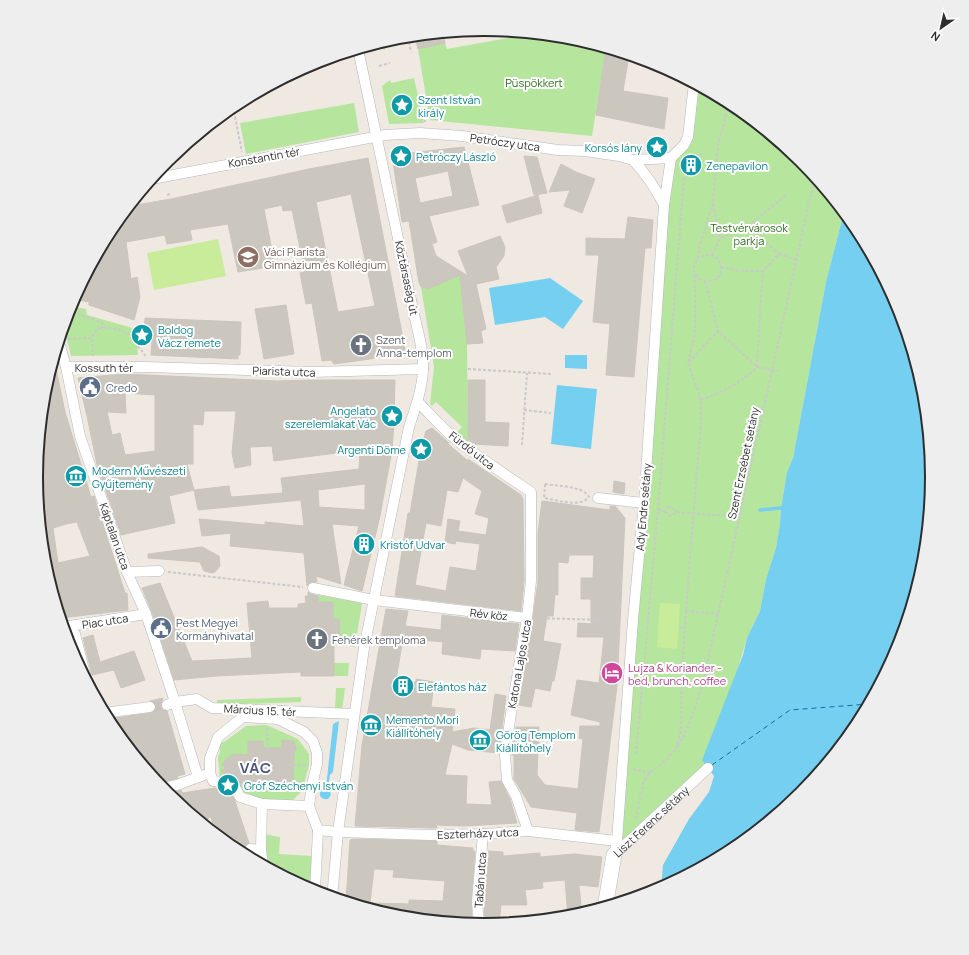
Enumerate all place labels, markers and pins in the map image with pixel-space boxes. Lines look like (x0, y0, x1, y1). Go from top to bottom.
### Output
place icon: Szent István király (389, 92, 415, 118)
place label: Szent István király (418, 92, 480, 120)
place icon: Korsós lány (644, 134, 670, 160)
place label: Korsós lány (585, 140, 642, 155)
place icon: Petróczy László (388, 143, 414, 169)
place label: Petróczy László (416, 149, 496, 164)
building icon: Zenepavilon (678, 152, 704, 178)
place label: Zenepavilon (706, 158, 768, 173)
school or university icon: Váci Piarista Gimnázium és Kollégium (235, 244, 261, 270)
place label: Váci Piarista Gimnázium és Kollégium (264, 244, 386, 272)
place icon: Boldog Vácz remete (129, 322, 155, 348)
place label: Boldog Vácz remete (158, 322, 221, 350)
church icon: Szent Anna-templom (348, 332, 374, 358)
place label: Szent Anna-templom (376, 332, 451, 360)
public building icon: Credo (77, 374, 103, 400)
place label: Credo (106, 380, 138, 395)
place label: Angelato szerelemlakat Vác (285, 403, 376, 431)
place icon: Angelato szerelemlakat Vác (379, 403, 405, 429)
place icon: Argenti Döme (408, 436, 434, 462)
place label: Argenti Döme (337, 442, 407, 457)
museum icon: Modern Művészeti Gyűjtemény (63, 463, 89, 489)
place label: Modern Művészeti Gyűjtemény (92, 463, 186, 491)
building icon: Kristóf Udvar (351, 531, 377, 557)
place label: Kristóf Udvar (380, 537, 445, 552)
public building icon: Pest Megyei Kormányhivatal (148, 615, 174, 641)
place label: Pest Megyei Kormányhivatal (176, 615, 254, 643)
church icon: Fehérek temploma (304, 626, 330, 652)
place label: Fehérek temploma (332, 632, 426, 647)
hotel icon: Lujza & Koriander - bed, brunch, coffee (599, 660, 625, 686)
place label: Lujza & Koriander - bed, brunch, coffee (628, 660, 727, 688)
building icon: Elefántos ház (390, 673, 416, 699)
place label: Elefántos ház (418, 679, 487, 694)
museum icon: Memento Mori Kiállítóhely (358, 712, 384, 738)
place label: Memento Mori Kiállítóhely (386, 712, 459, 740)
museum icon: Görög Templom Kiállítóhely (467, 727, 493, 753)
place label: Görög Templom Kiállítóhely (496, 727, 576, 755)
place icon: Gróf Széchenyi István (215, 772, 241, 798)
place label: Gróf Széchenyi István (244, 778, 353, 793)

